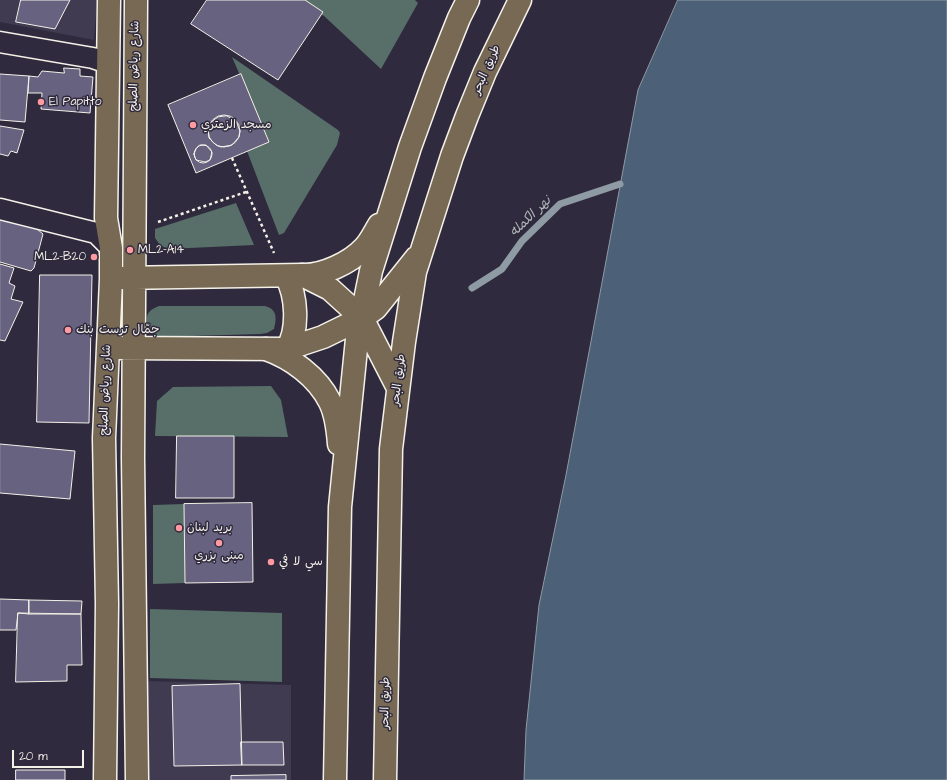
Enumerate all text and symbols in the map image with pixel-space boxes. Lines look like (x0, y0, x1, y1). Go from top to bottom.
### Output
street label: شارع رياض الصلح (127, 21, 143, 111)
street label: طريق البحر (470, 43, 504, 97)
place label: El Papitto (49, 95, 102, 109)
marker: El Papitto (36, 97, 46, 107)
place label: مسجد الزعتري (201, 118, 271, 132)
marker: مسجد الزعتري (188, 120, 198, 130)
water label: نهر الكمله (507, 193, 555, 241)
place label: ML2-A14 (138, 243, 184, 257)
marker: ML2-A14 (125, 245, 135, 255)
place label: ML2-B20 (34, 250, 86, 264)
marker: ML2-B20 (89, 252, 99, 262)
place label: جمّال ترست بنك (76, 323, 159, 337)
marker: جمّال ترست بنك (63, 325, 73, 335)
street label: شارع رياض الصلح (97, 344, 115, 436)
street label: طريق البحر (389, 353, 409, 407)
place label: بريد لبنان (187, 521, 232, 535)
marker: بريد لبنان (174, 523, 184, 533)
marker: مبنى بزري (214, 538, 224, 548)
place label: مبنى بزري (194, 549, 244, 563)
place label: سي لا في (279, 555, 323, 569)
marker: سي لا في (266, 557, 276, 567)
street label: طريق البحر (378, 677, 394, 729)
scale bar (14, 742, 86, 768)
text: 20 m (19, 748, 48, 765)

